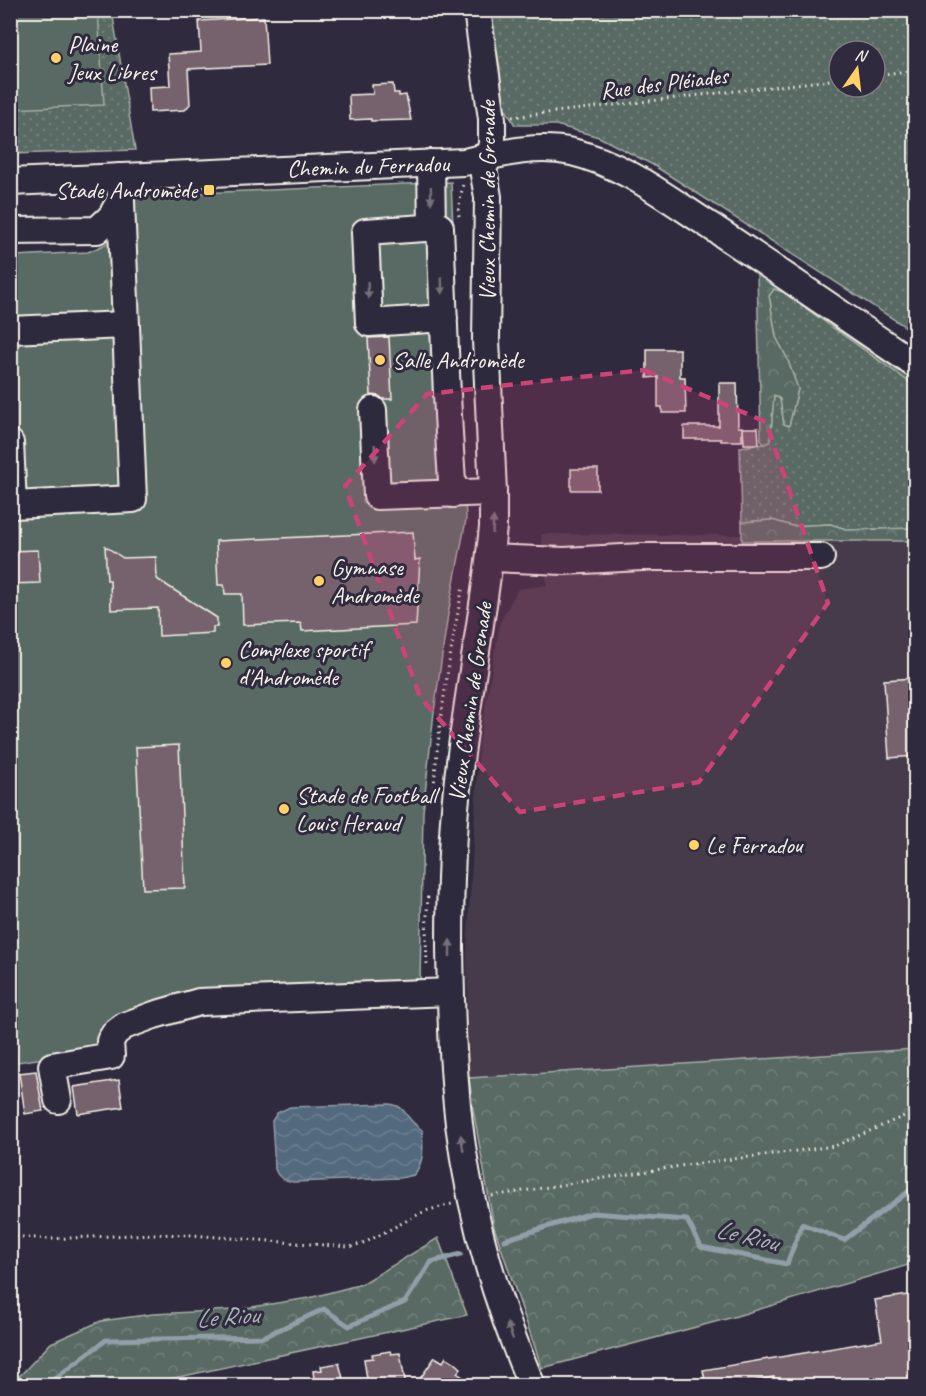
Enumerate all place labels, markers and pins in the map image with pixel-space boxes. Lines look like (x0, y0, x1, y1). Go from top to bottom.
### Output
place label: Plaine Jeux Libres (67, 29, 158, 87)
marker: Plaine Jeux Libres (49, 51, 63, 65)
place label: Stade Andromède (56, 175, 199, 205)
marker: Stade Andromède (202, 183, 216, 197)
place label: Salle Andromède (392, 345, 526, 375)
marker: Salle Andromède (373, 353, 387, 367)
place label: Gymnase Andromède (331, 552, 421, 610)
marker: Gymnase Andromède (312, 574, 326, 588)
place label: Complexe sportif d'Andromède (238, 634, 374, 692)
marker: Complexe sportif d'Andromède (219, 656, 233, 670)
place label: Stade de Football Louis Heraud (296, 780, 440, 838)
marker: Stade de Football Louis Heraud (277, 802, 291, 816)
place label: Le Ferradou (706, 830, 805, 860)
marker: Le Ferradou (687, 838, 701, 852)

